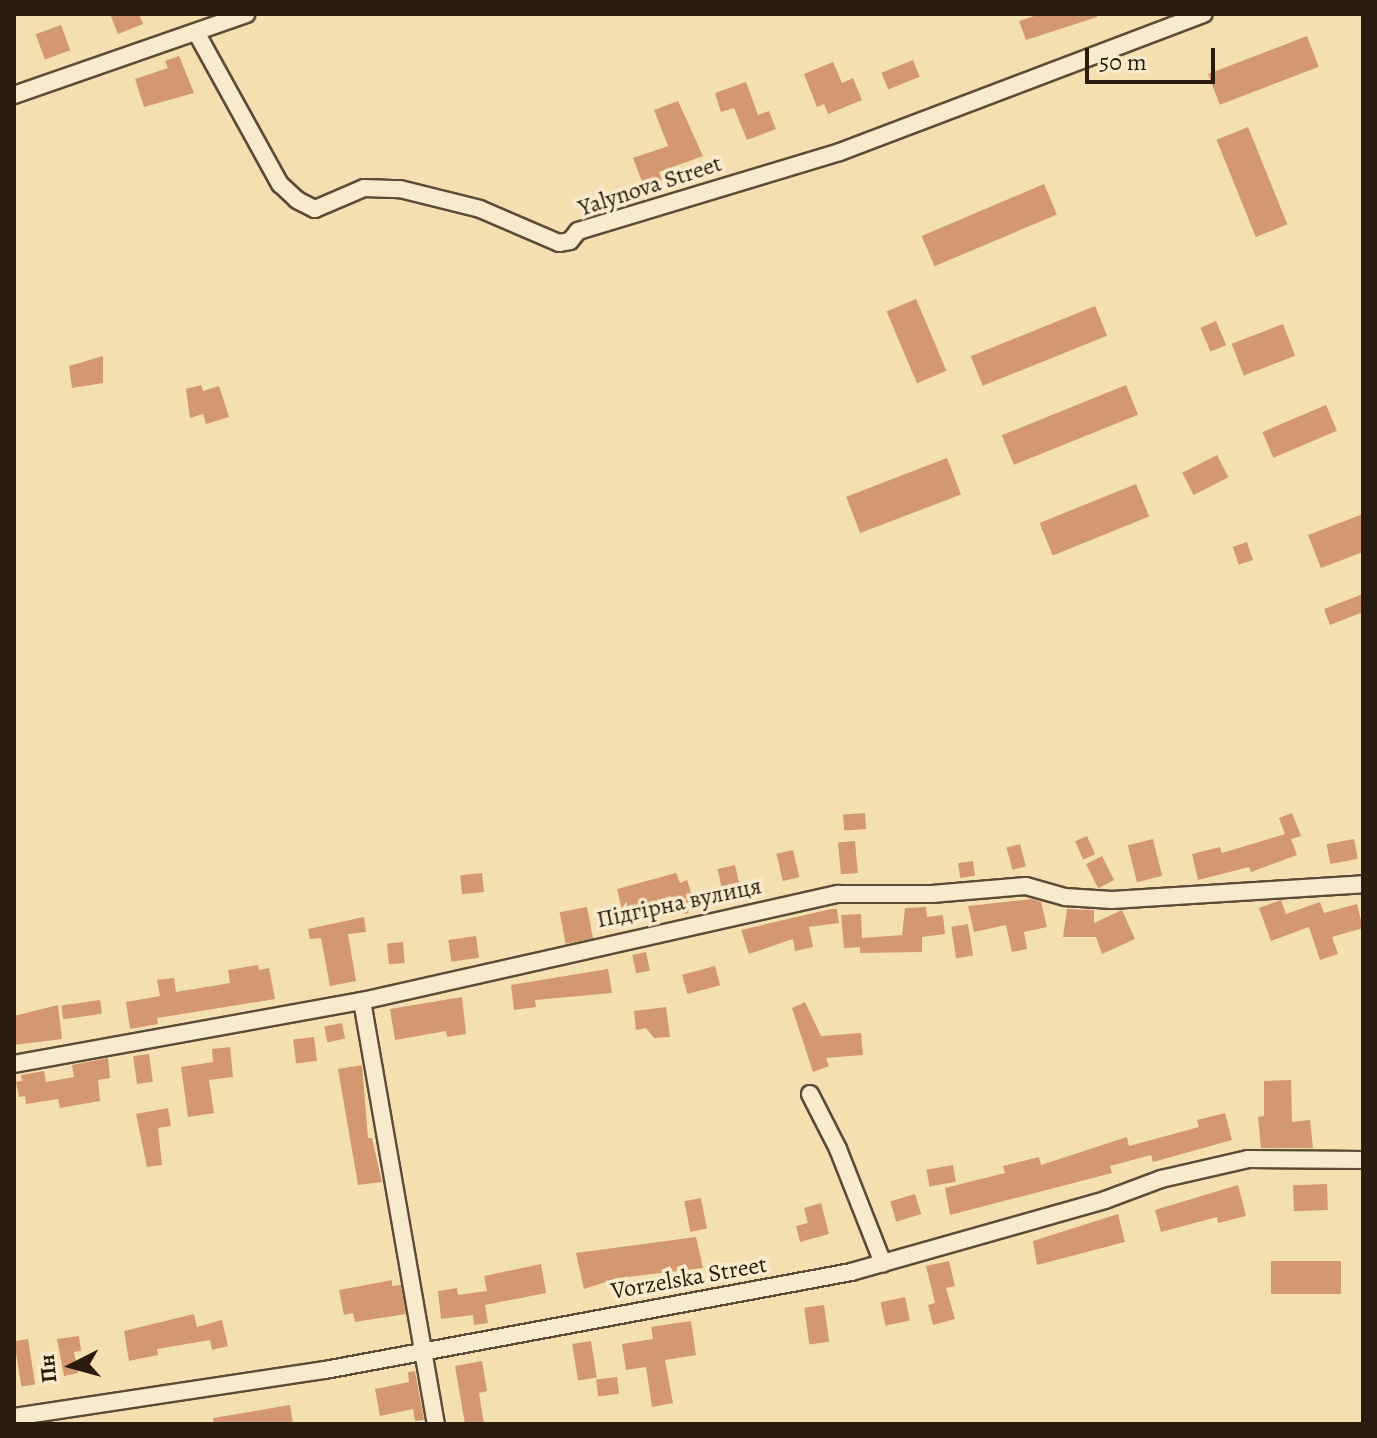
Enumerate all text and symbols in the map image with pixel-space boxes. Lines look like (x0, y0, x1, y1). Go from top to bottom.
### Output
scale bar (1089, 32, 1219, 82)
text: 50 m (1099, 46, 1147, 78)
street label: Yalynova Street (575, 149, 725, 223)
street label: Підгірна вулиця (594, 871, 764, 935)
street label: Vorzelska Street (609, 1250, 769, 1306)
north arrow (32, 1326, 112, 1406)
text: Пн (32, 1353, 65, 1384)

